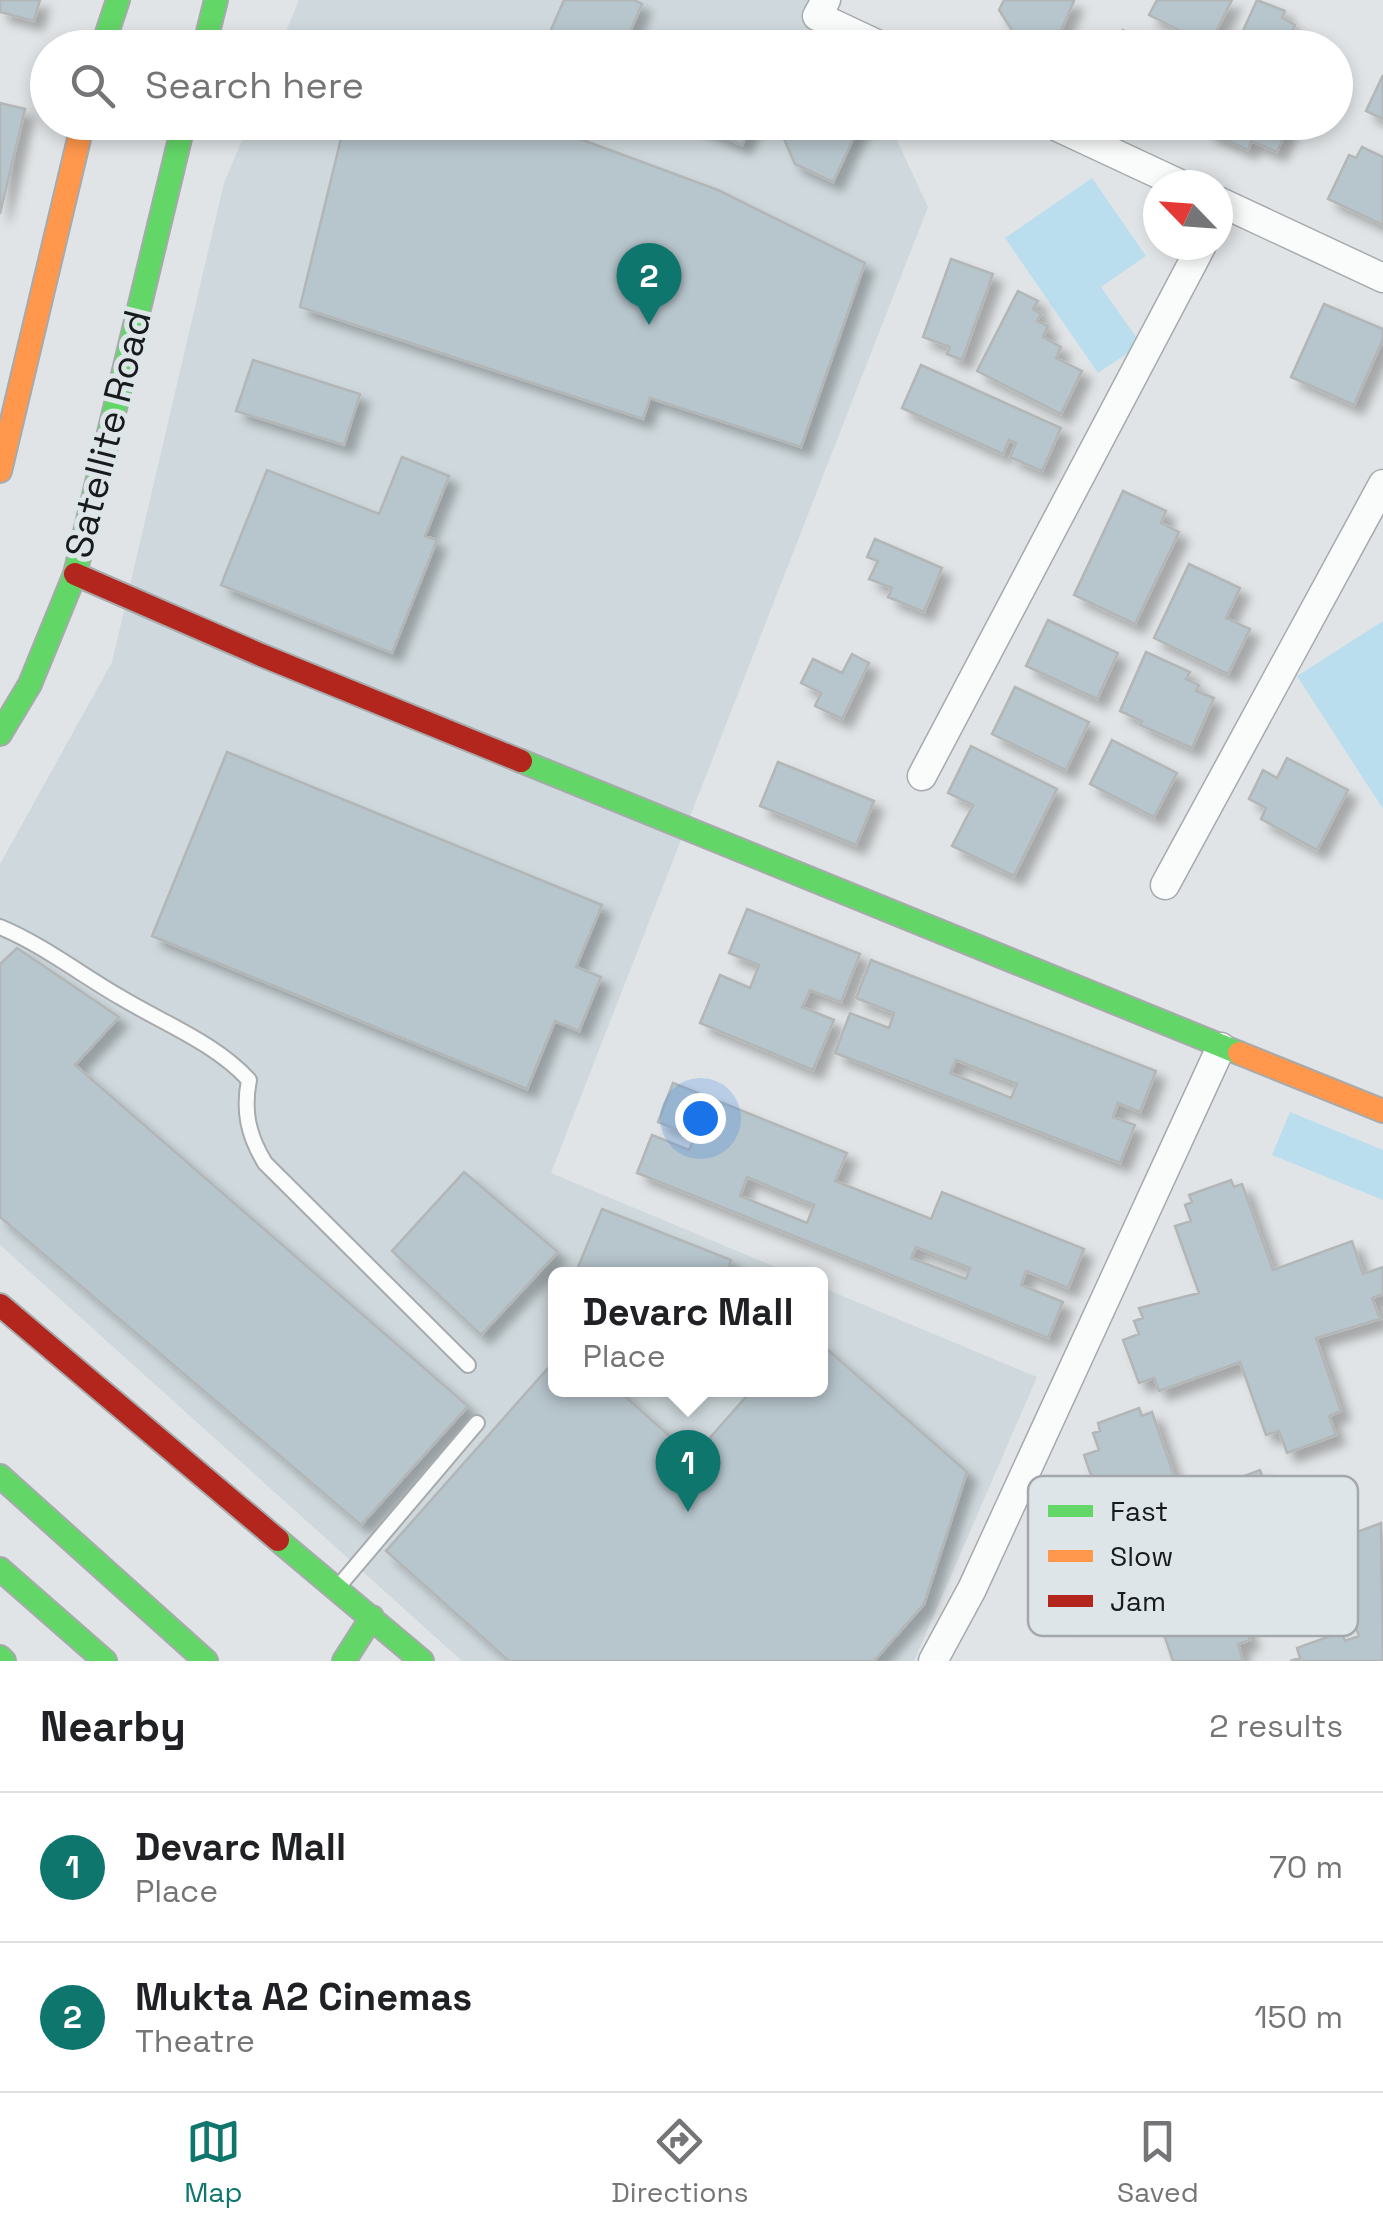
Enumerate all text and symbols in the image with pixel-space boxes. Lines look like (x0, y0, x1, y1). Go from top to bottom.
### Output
search box (30, 30, 1353, 140)
icon: search (65, 58, 120, 113)
text: Search here (145, 61, 364, 109)
north arrow (1143, 170, 1233, 260)
pin: 2 (616, 242, 682, 325)
street label: Satellite Road (54, 305, 162, 563)
your location (675, 1093, 726, 1144)
popup (548, 1267, 828, 1397)
text: Devarc Mall (582, 1288, 794, 1336)
text: Place (582, 1336, 666, 1376)
pin: 1 (656, 1430, 720, 1512)
legend (1028, 1476, 1358, 1636)
text: Fast (1110, 1493, 1168, 1529)
text: Slow (1110, 1538, 1173, 1574)
text: Jam (1110, 1583, 1166, 1619)
text: Nearby (40, 1700, 186, 1753)
text: 2 results (1209, 1706, 1343, 1746)
text: Devarc Mall (135, 1823, 346, 1871)
text: 1 (65, 1847, 80, 1887)
text: 70 m (1269, 1847, 1343, 1887)
text: Place (135, 1871, 218, 1911)
text: Mukta A2 Cinemas (135, 1973, 472, 2021)
text: 2 (63, 1997, 82, 2037)
text: 150 m (1254, 1997, 1343, 2037)
text: Theatre (135, 2021, 255, 2061)
tab: Map (184, 2114, 243, 2210)
tab: Directions (611, 2114, 748, 2210)
tab: Saved (1117, 2114, 1199, 2210)

